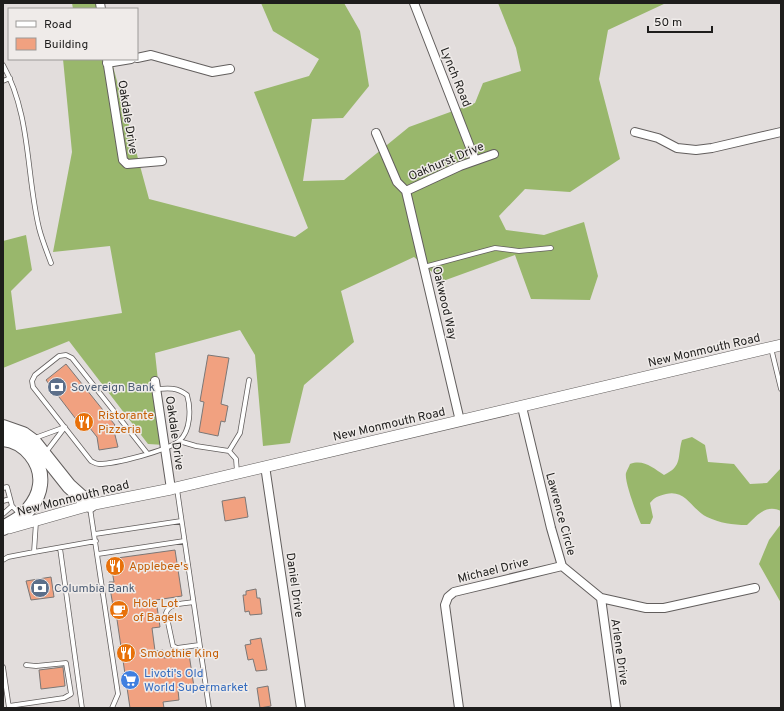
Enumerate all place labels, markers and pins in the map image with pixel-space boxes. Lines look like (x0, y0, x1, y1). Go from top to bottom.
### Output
bank icon: Sovereign Bank (46, 376, 68, 398)
place label: Sovereign Bank (71, 380, 155, 396)
place label: Ristorante Pizzeria (98, 408, 154, 438)
restaurant icon: Ristorante Pizzeria (73, 411, 95, 433)
restaurant icon: Applebee's (104, 555, 126, 577)
place label: Applebee's (129, 559, 189, 575)
bank icon: Columbia Bank (29, 577, 51, 599)
place label: Columbia Bank (54, 581, 135, 597)
place label: Hole Lot of Bagels (133, 596, 183, 626)
cafe icon: Hole Lot of Bagels (108, 599, 130, 621)
restaurant icon: Smoothie King (115, 642, 137, 664)
place label: Smoothie King (140, 646, 219, 662)
place label: Livoti's Old World Supermarket (144, 666, 248, 696)
supermarket icon: Livoti's Old World Supermarket (119, 669, 141, 691)

